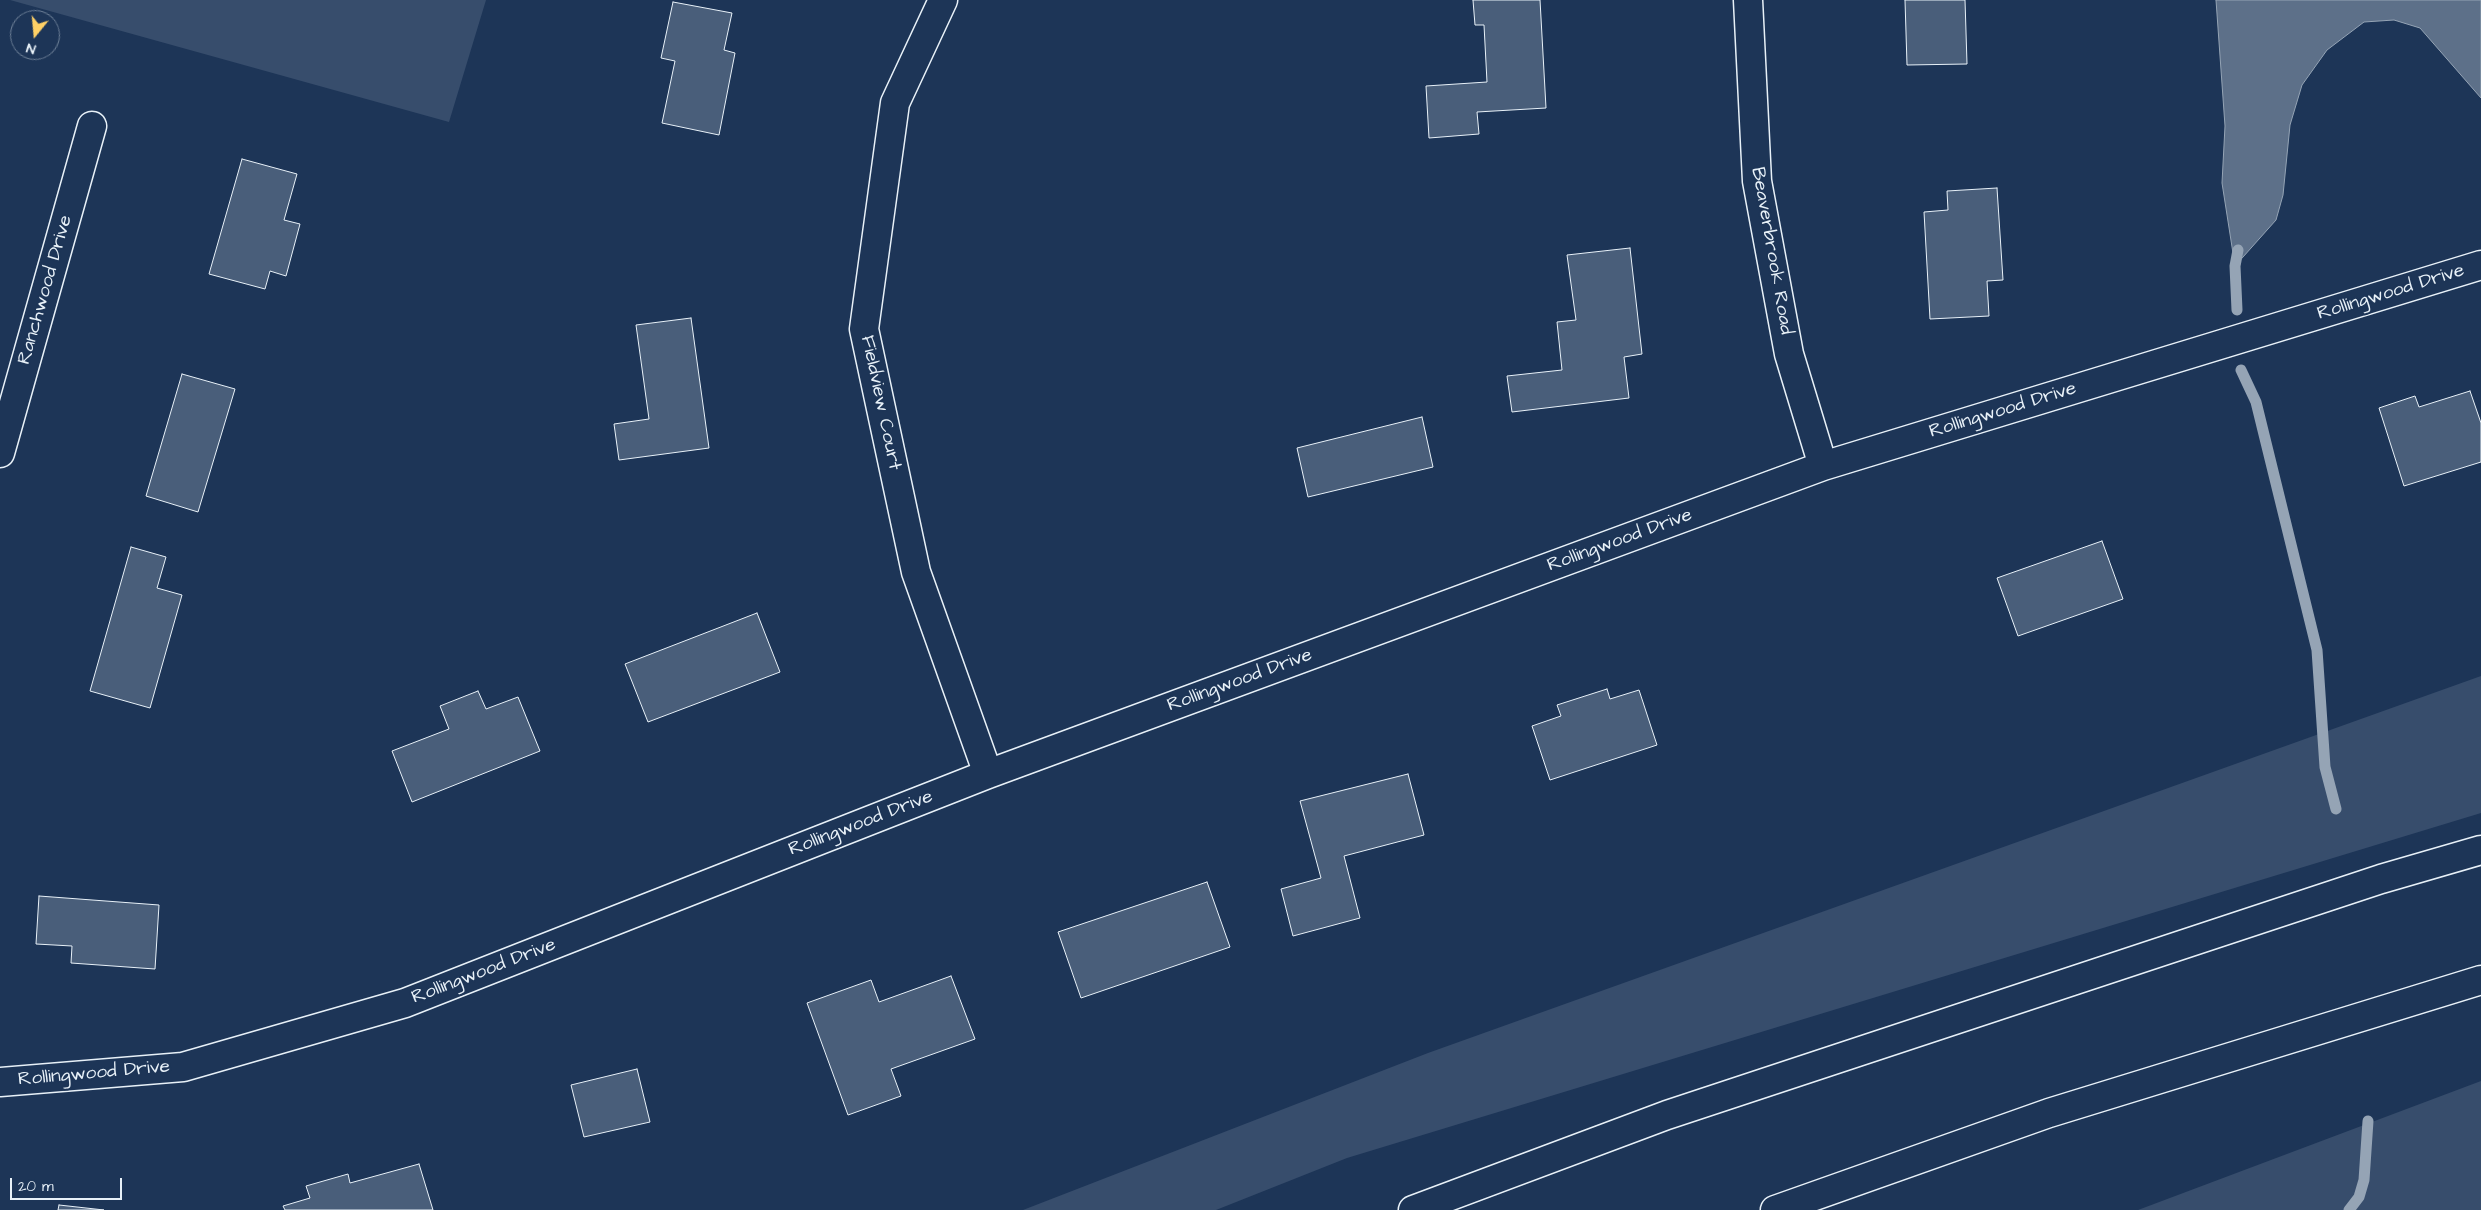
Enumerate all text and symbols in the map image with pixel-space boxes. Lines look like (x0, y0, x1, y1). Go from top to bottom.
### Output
north arrow (10, 10, 60, 60)
text: N (24, 38, 38, 59)
street label: Beaverbrook Road (1745, 166, 1797, 336)
street label: Ranchwood Drive (14, 213, 78, 367)
street label: Rollingwood Drive (2315, 260, 2467, 326)
street label: Fieldview Court (855, 334, 905, 472)
street label: Rollingwood Drive (1927, 378, 2079, 444)
street label: Rollingwood Drive (1545, 504, 1695, 578)
street label: Rollingwood Drive (1165, 644, 1315, 718)
street label: Rollingwood Drive (786, 786, 936, 862)
street label: Rollingwood Drive (409, 934, 559, 1010)
street label: Rollingwood Drive (17, 1056, 171, 1092)
scale bar (12, 1168, 125, 1200)
text: 20 m (18, 1176, 54, 1197)

